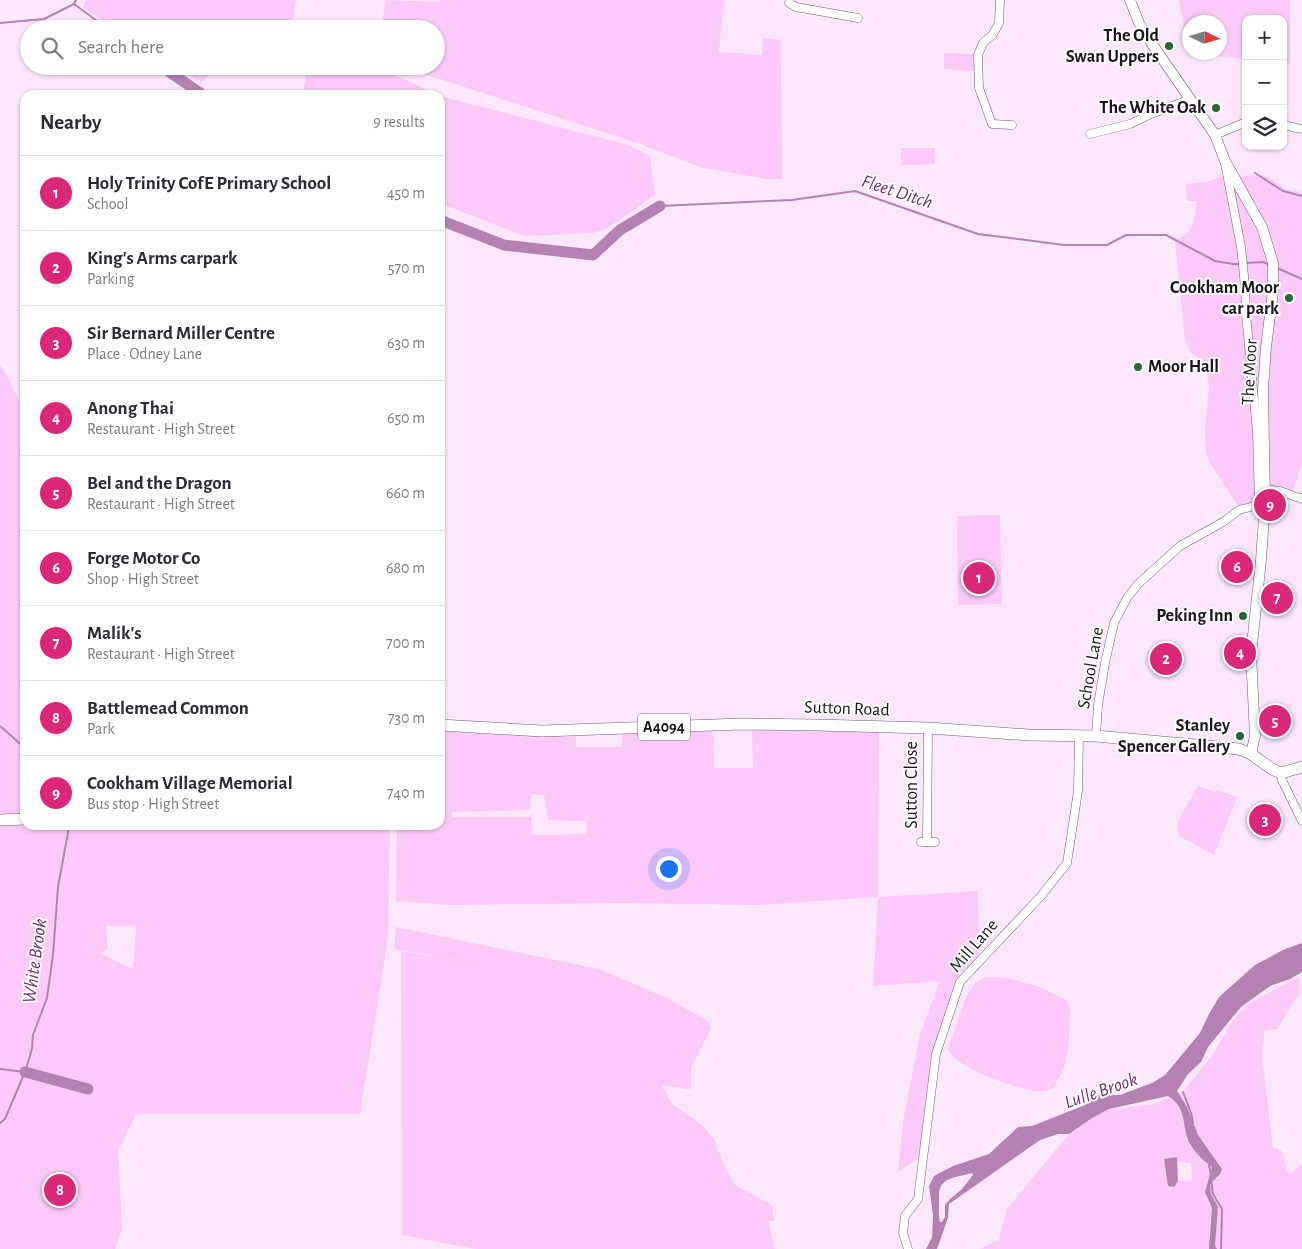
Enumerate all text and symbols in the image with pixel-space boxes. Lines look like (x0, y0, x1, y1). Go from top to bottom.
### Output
north arrow (1182, 15, 1227, 60)
map controls (1242, 15, 1287, 150)
button: + (1242, 15, 1287, 60)
search box (20, 20, 445, 75)
place label: The Old Swan Uppers (1066, 27, 1160, 66)
icon: search (38, 34, 66, 62)
text: Search here (78, 38, 164, 57)
marker: The Old Swan Uppers (1163, 40, 1175, 52)
button: − (1242, 60, 1287, 105)
place label: The White Oak (1099, 99, 1206, 117)
marker: The White Oak (1210, 102, 1222, 114)
button: layers (1242, 105, 1287, 150)
text: Nearby (40, 112, 101, 133)
text: 9 results (373, 114, 425, 130)
water label: Fleet Ditch (859, 172, 935, 212)
text: Holy Trinity CofE Primary School (87, 174, 331, 193)
text: 1 (53, 185, 59, 201)
text: 450 m (387, 185, 425, 201)
text: School (87, 196, 128, 212)
text: King's Arms carpark (87, 249, 237, 268)
text: 2 (52, 260, 60, 276)
text: 570 m (388, 260, 425, 276)
text: Parking (87, 271, 135, 287)
place label: Cookham Moor car park (1170, 279, 1280, 318)
marker: Cookham Moor car park (1283, 292, 1295, 304)
text: Sir Bernard Miller Centre (87, 324, 275, 343)
text: 3 (53, 335, 59, 351)
text: 630 m (387, 335, 425, 351)
street label: The Moor (1239, 338, 1261, 406)
text: Place · Odney Lane (87, 346, 202, 362)
place label: Moor Hall (1148, 358, 1219, 376)
marker: Moor Hall (1132, 361, 1144, 373)
text: Anong Thai (87, 399, 174, 418)
text: 4 (52, 410, 60, 426)
text: 650 m (387, 410, 425, 426)
text: Restaurant · High Street (87, 421, 235, 437)
text: Bel and the Dragon (87, 474, 232, 493)
text: 5 (53, 485, 59, 501)
text: 660 m (386, 485, 425, 501)
pin: 9 (1254, 486, 1286, 524)
text: Restaurant · High Street (87, 496, 235, 512)
pin: 6 (1221, 548, 1253, 586)
text: Forge Motor Co (87, 549, 200, 568)
pin: 1 (963, 559, 995, 597)
text: 6 (52, 560, 60, 576)
text: 680 m (386, 560, 425, 576)
text: Shop · High Street (87, 571, 199, 587)
pin: 7 (1261, 579, 1293, 617)
place label: Peking Inn (1156, 607, 1233, 625)
marker: Peking Inn (1237, 610, 1249, 622)
text: Malik's (87, 624, 141, 643)
street label: School Lane (1075, 626, 1107, 710)
pin: 4 (1224, 634, 1256, 672)
text: 7 (53, 635, 59, 651)
text: 700 m (386, 635, 425, 651)
pin: 2 (1150, 640, 1182, 678)
text: Restaurant · High Street (87, 646, 235, 662)
text: Battlemead Common (87, 699, 249, 718)
street label: Sutton Road (804, 699, 890, 719)
pin: 5 (1259, 702, 1291, 740)
text: 8 (52, 710, 60, 726)
text: 730 m (388, 710, 425, 726)
road number: A4094 (638, 714, 690, 740)
place label: Stanley Spencer Gallery (1118, 717, 1231, 756)
text: Park (87, 721, 115, 737)
marker: Stanley Spencer Gallery (1234, 730, 1246, 742)
street label: Sutton Close (903, 741, 921, 829)
text: Cookham Village Memorial (87, 774, 293, 793)
text: 9 (52, 785, 60, 801)
text: 740 m (387, 785, 425, 801)
text: Bus stop · High Street (87, 796, 219, 812)
pin: 3 (1249, 801, 1281, 839)
your location (656, 856, 682, 882)
street label: Mill Lane (946, 916, 1002, 976)
water label: White Brook (20, 917, 50, 1004)
water label: Lulle Brook (1062, 1070, 1140, 1112)
pin: 8 (44, 1171, 76, 1209)

